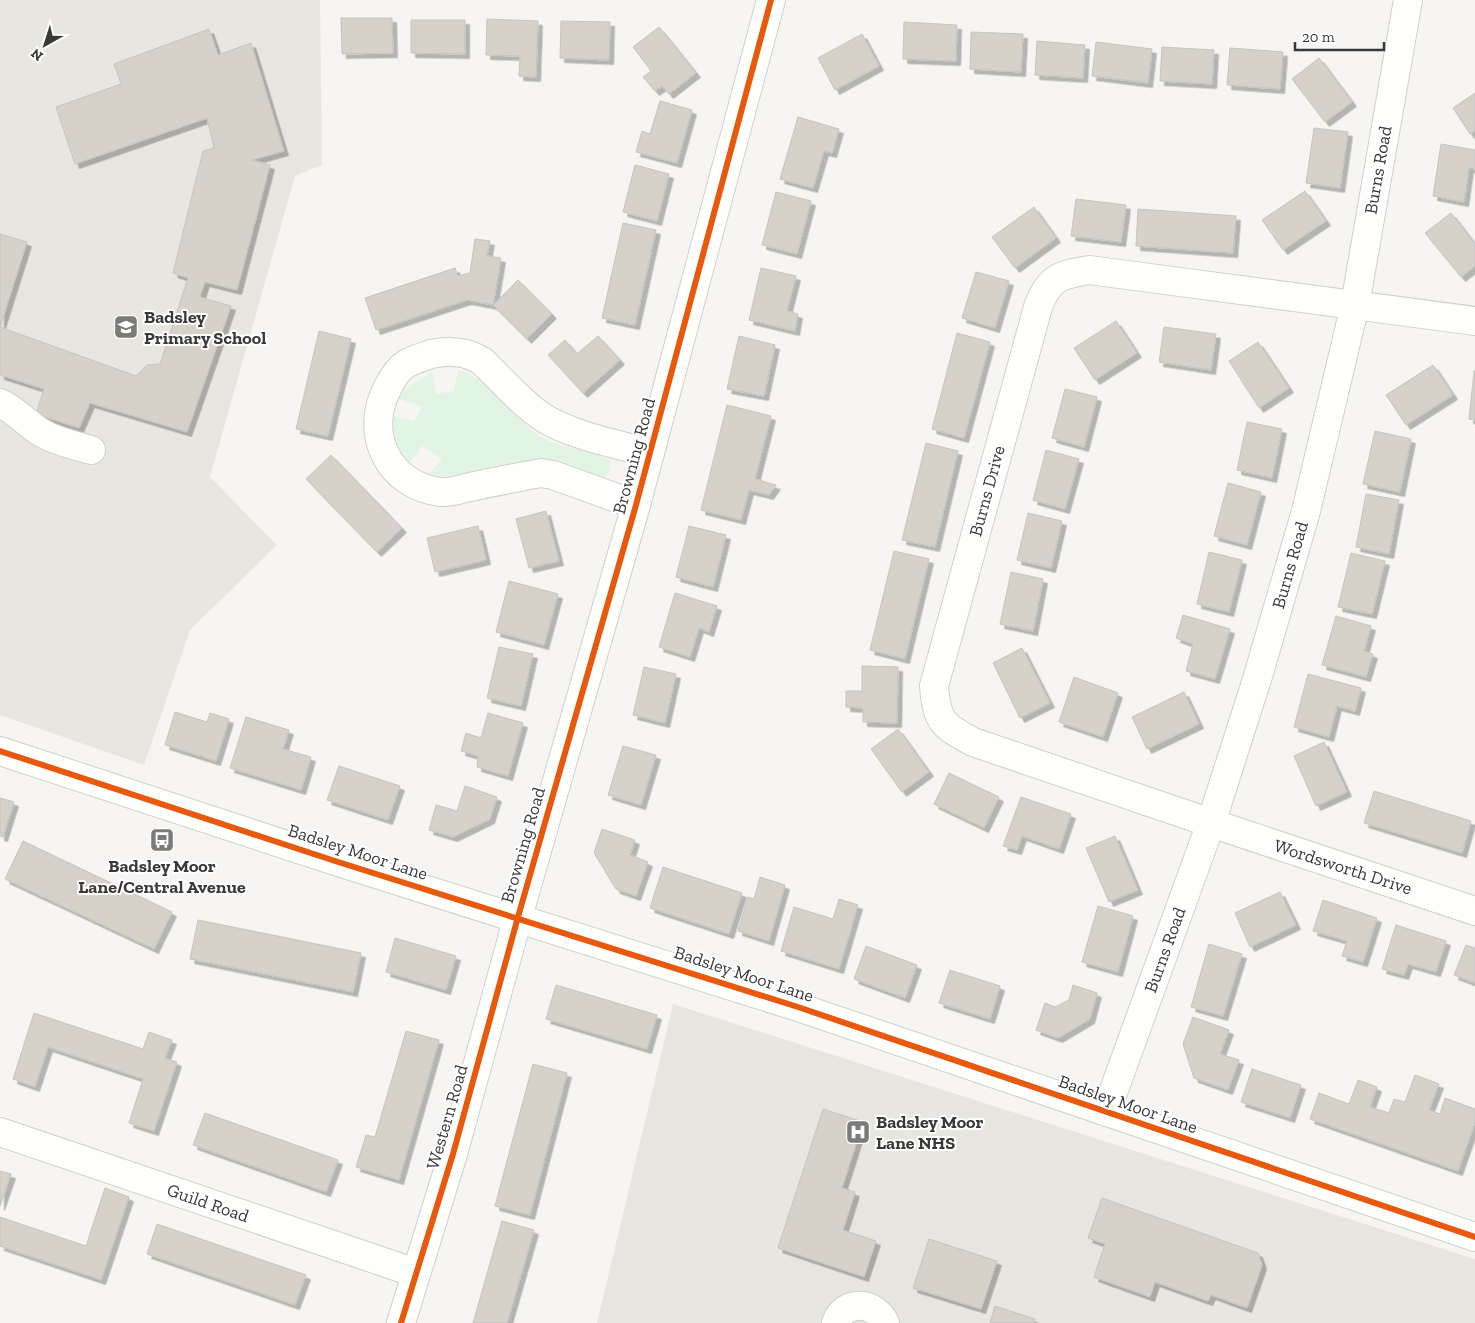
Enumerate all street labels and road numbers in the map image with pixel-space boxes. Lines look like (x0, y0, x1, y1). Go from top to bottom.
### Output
street label: Burns Road (1359, 124, 1397, 216)
street label: Browning Road (608, 395, 660, 517)
street label: Burns Drive (964, 443, 1010, 539)
street label: Burns Road (1267, 519, 1313, 611)
street label: Browning Road (496, 784, 550, 906)
street label: Badsley Moor Lane (285, 819, 431, 885)
street label: Wordsworth Drive (1271, 834, 1415, 900)
street label: Burns Road (1139, 904, 1191, 996)
street label: Badsley Moor Lane (671, 941, 817, 1007)
street label: Western Road (422, 1062, 473, 1172)
street label: Badsley Moor Lane (1056, 1070, 1200, 1138)
street label: Guild Road (164, 1179, 252, 1227)

